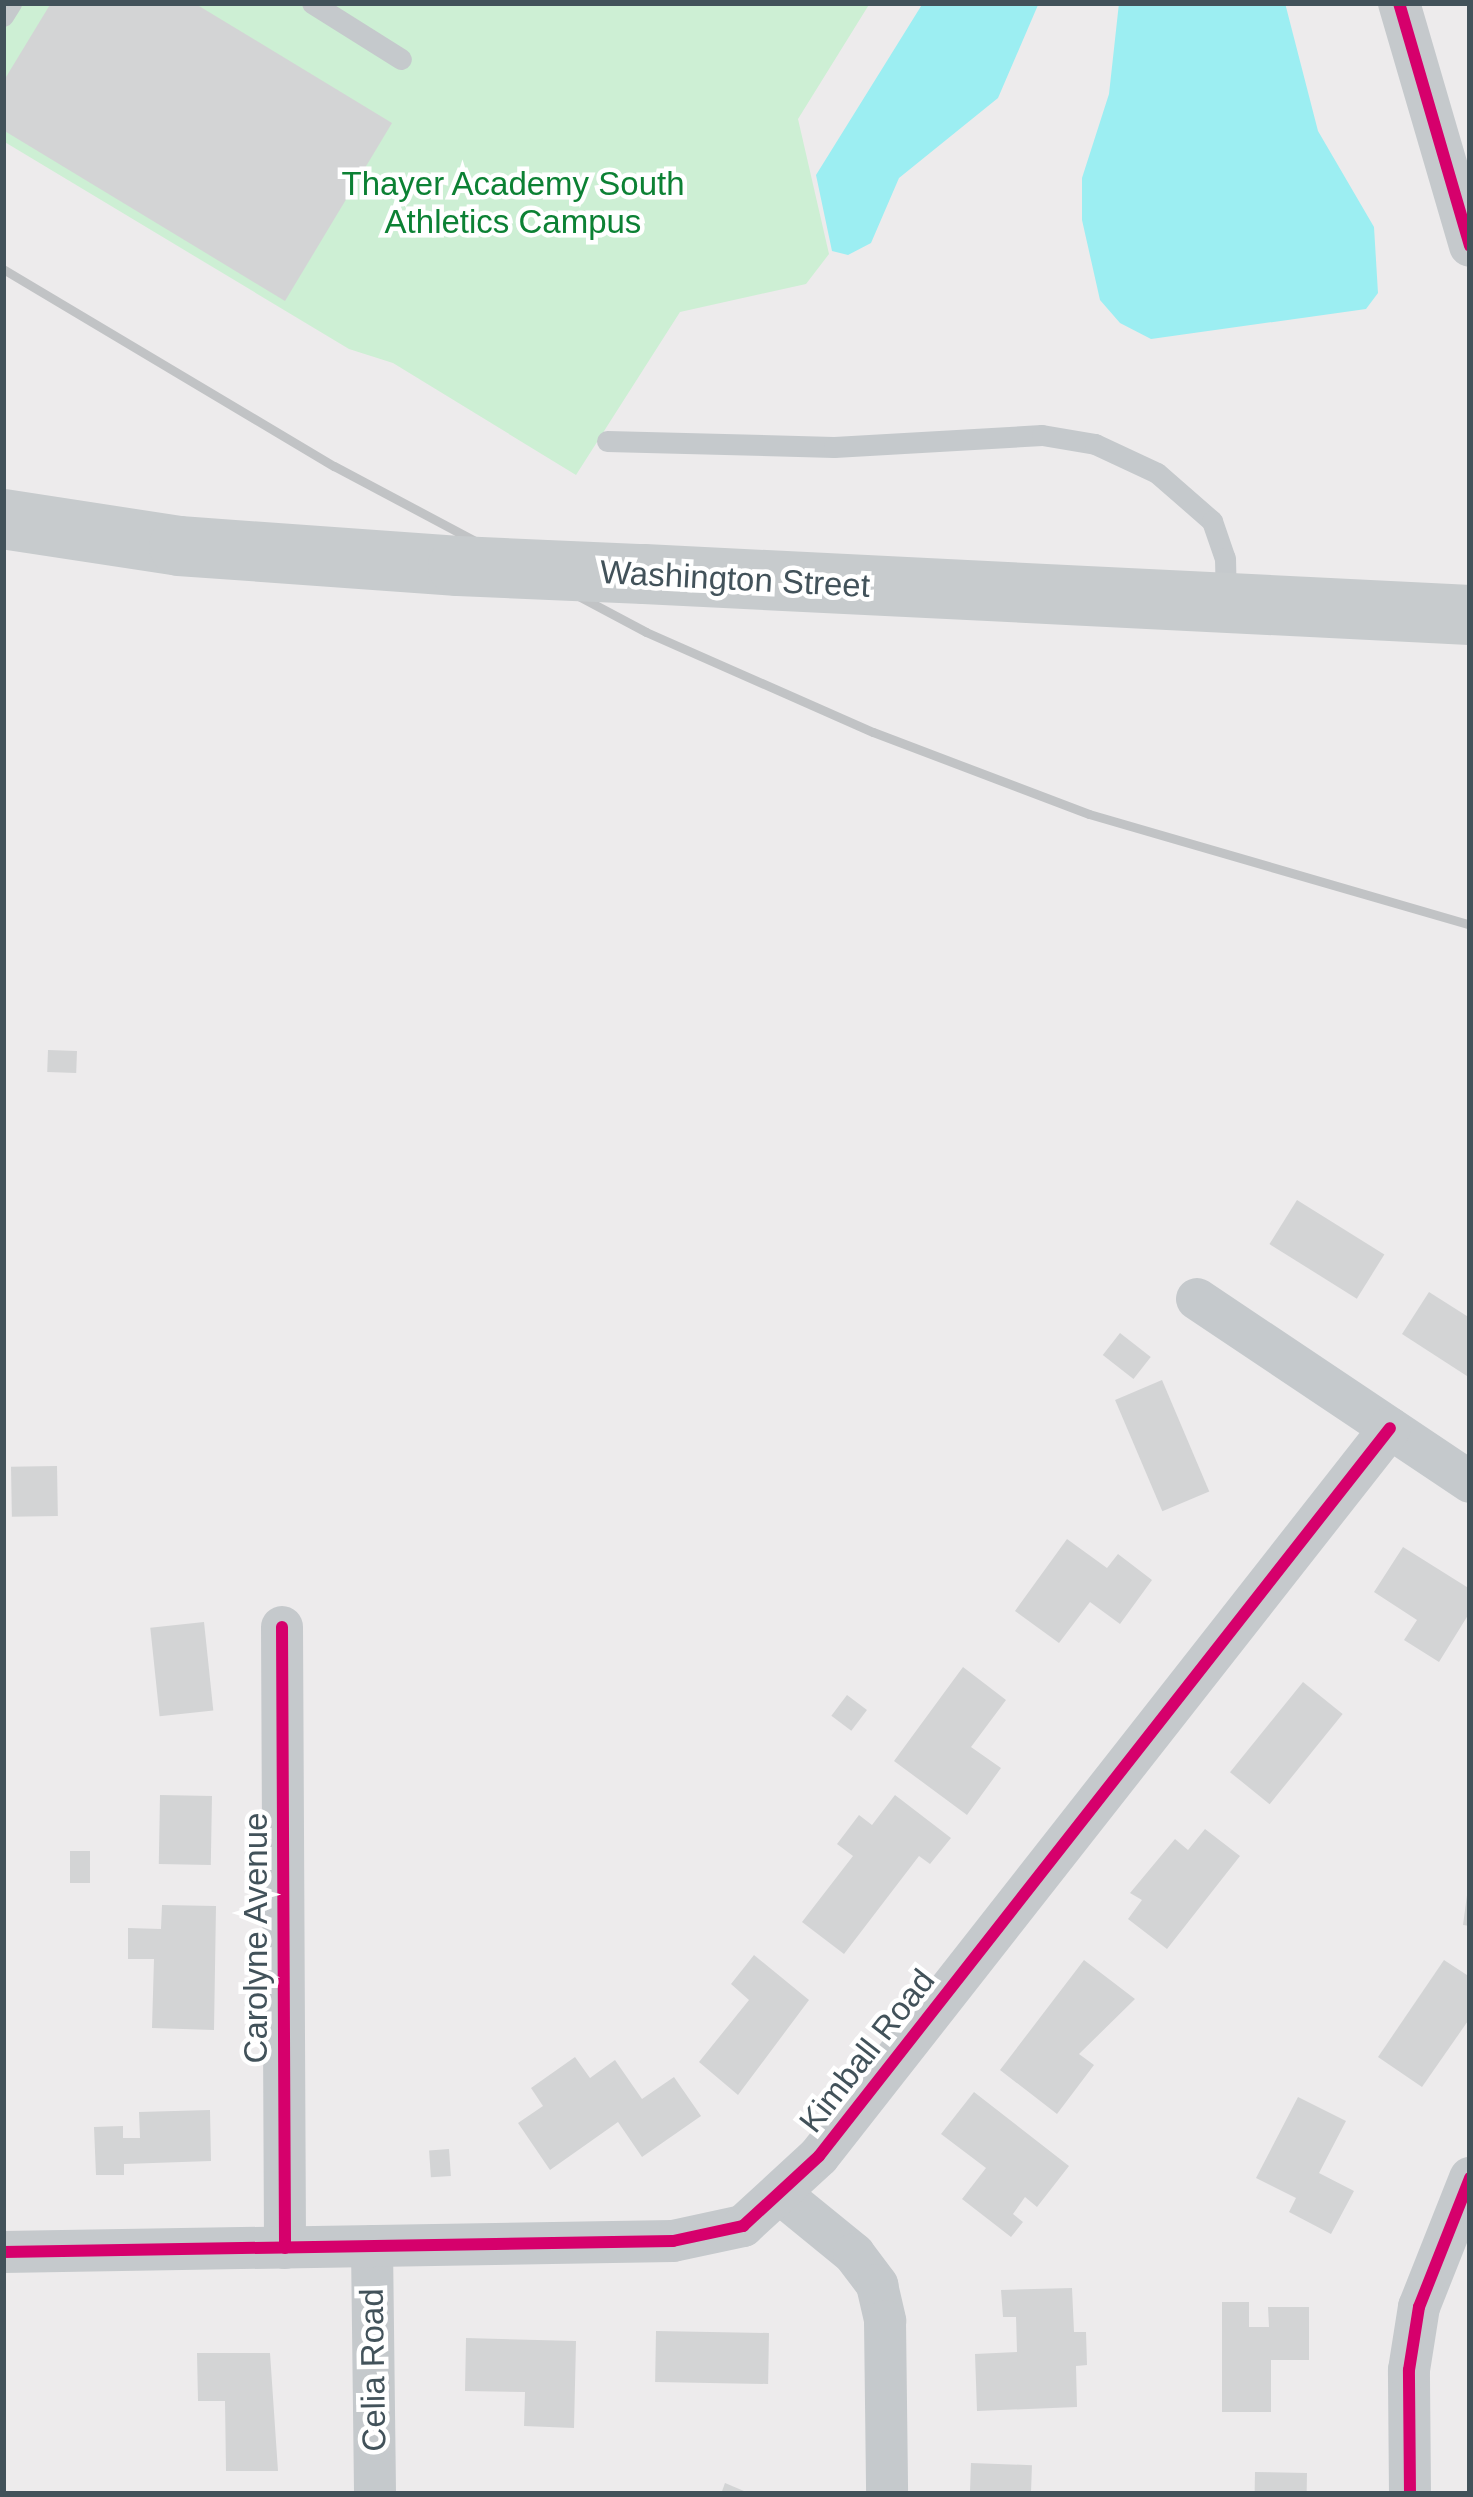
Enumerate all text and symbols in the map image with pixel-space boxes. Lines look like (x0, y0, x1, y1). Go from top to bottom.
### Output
park label: Thayer Academy South Athletics Campus (341, 164, 685, 242)
street label: Washington Street (599, 552, 871, 606)
street label: Carolyne Avenue (236, 1812, 276, 2064)
street label: Kimball Road (791, 1961, 943, 2141)
street label: Celia Road (352, 2288, 394, 2452)

